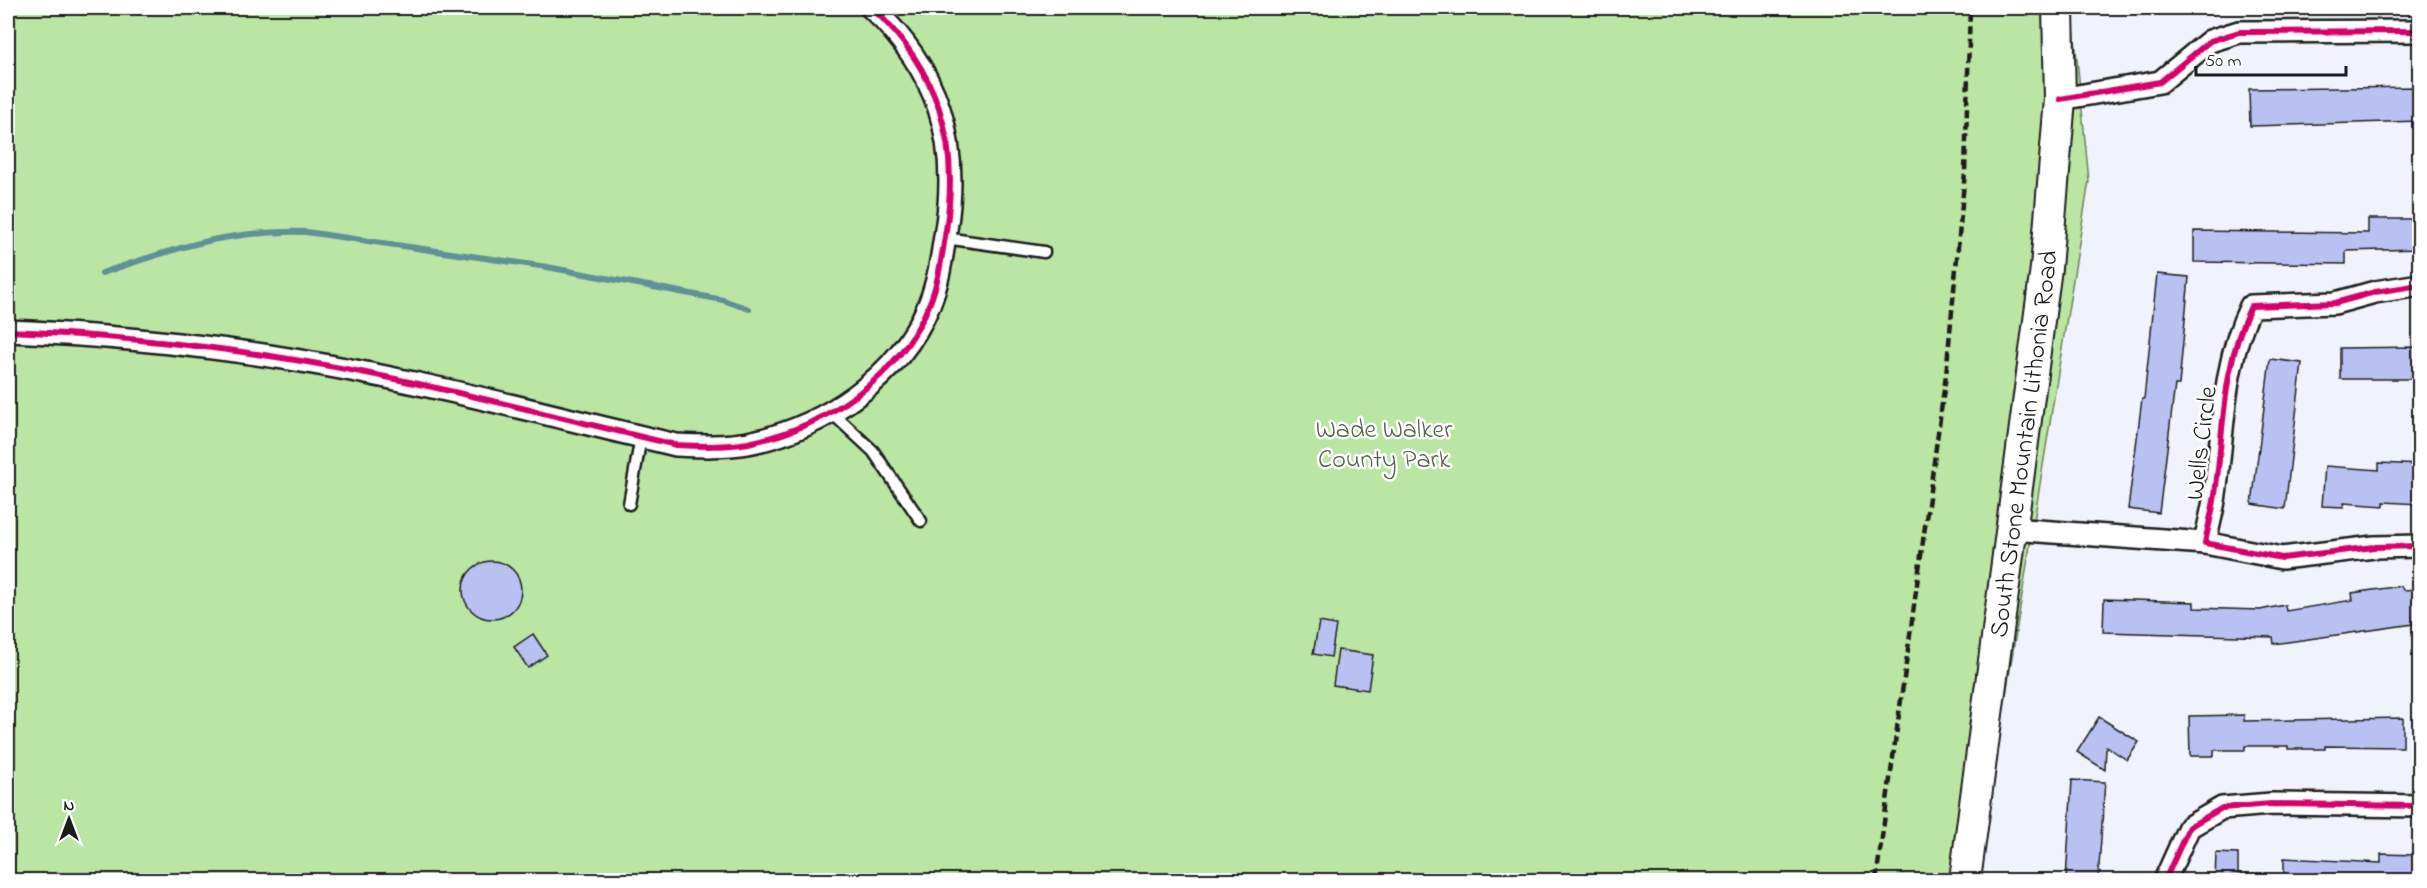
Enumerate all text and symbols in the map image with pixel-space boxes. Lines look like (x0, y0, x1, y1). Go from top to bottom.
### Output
scale bar (2196, 39, 2346, 77)
text: 50 m (2205, 49, 2242, 75)
street label: South Stone Mountain Lithonia Road (1981, 249, 2069, 640)
street label: Wells Circle (2177, 384, 2229, 503)
park label: Wade Walker County Park (1316, 412, 1453, 480)
north arrow (39, 789, 99, 849)
text: N (64, 794, 75, 818)

